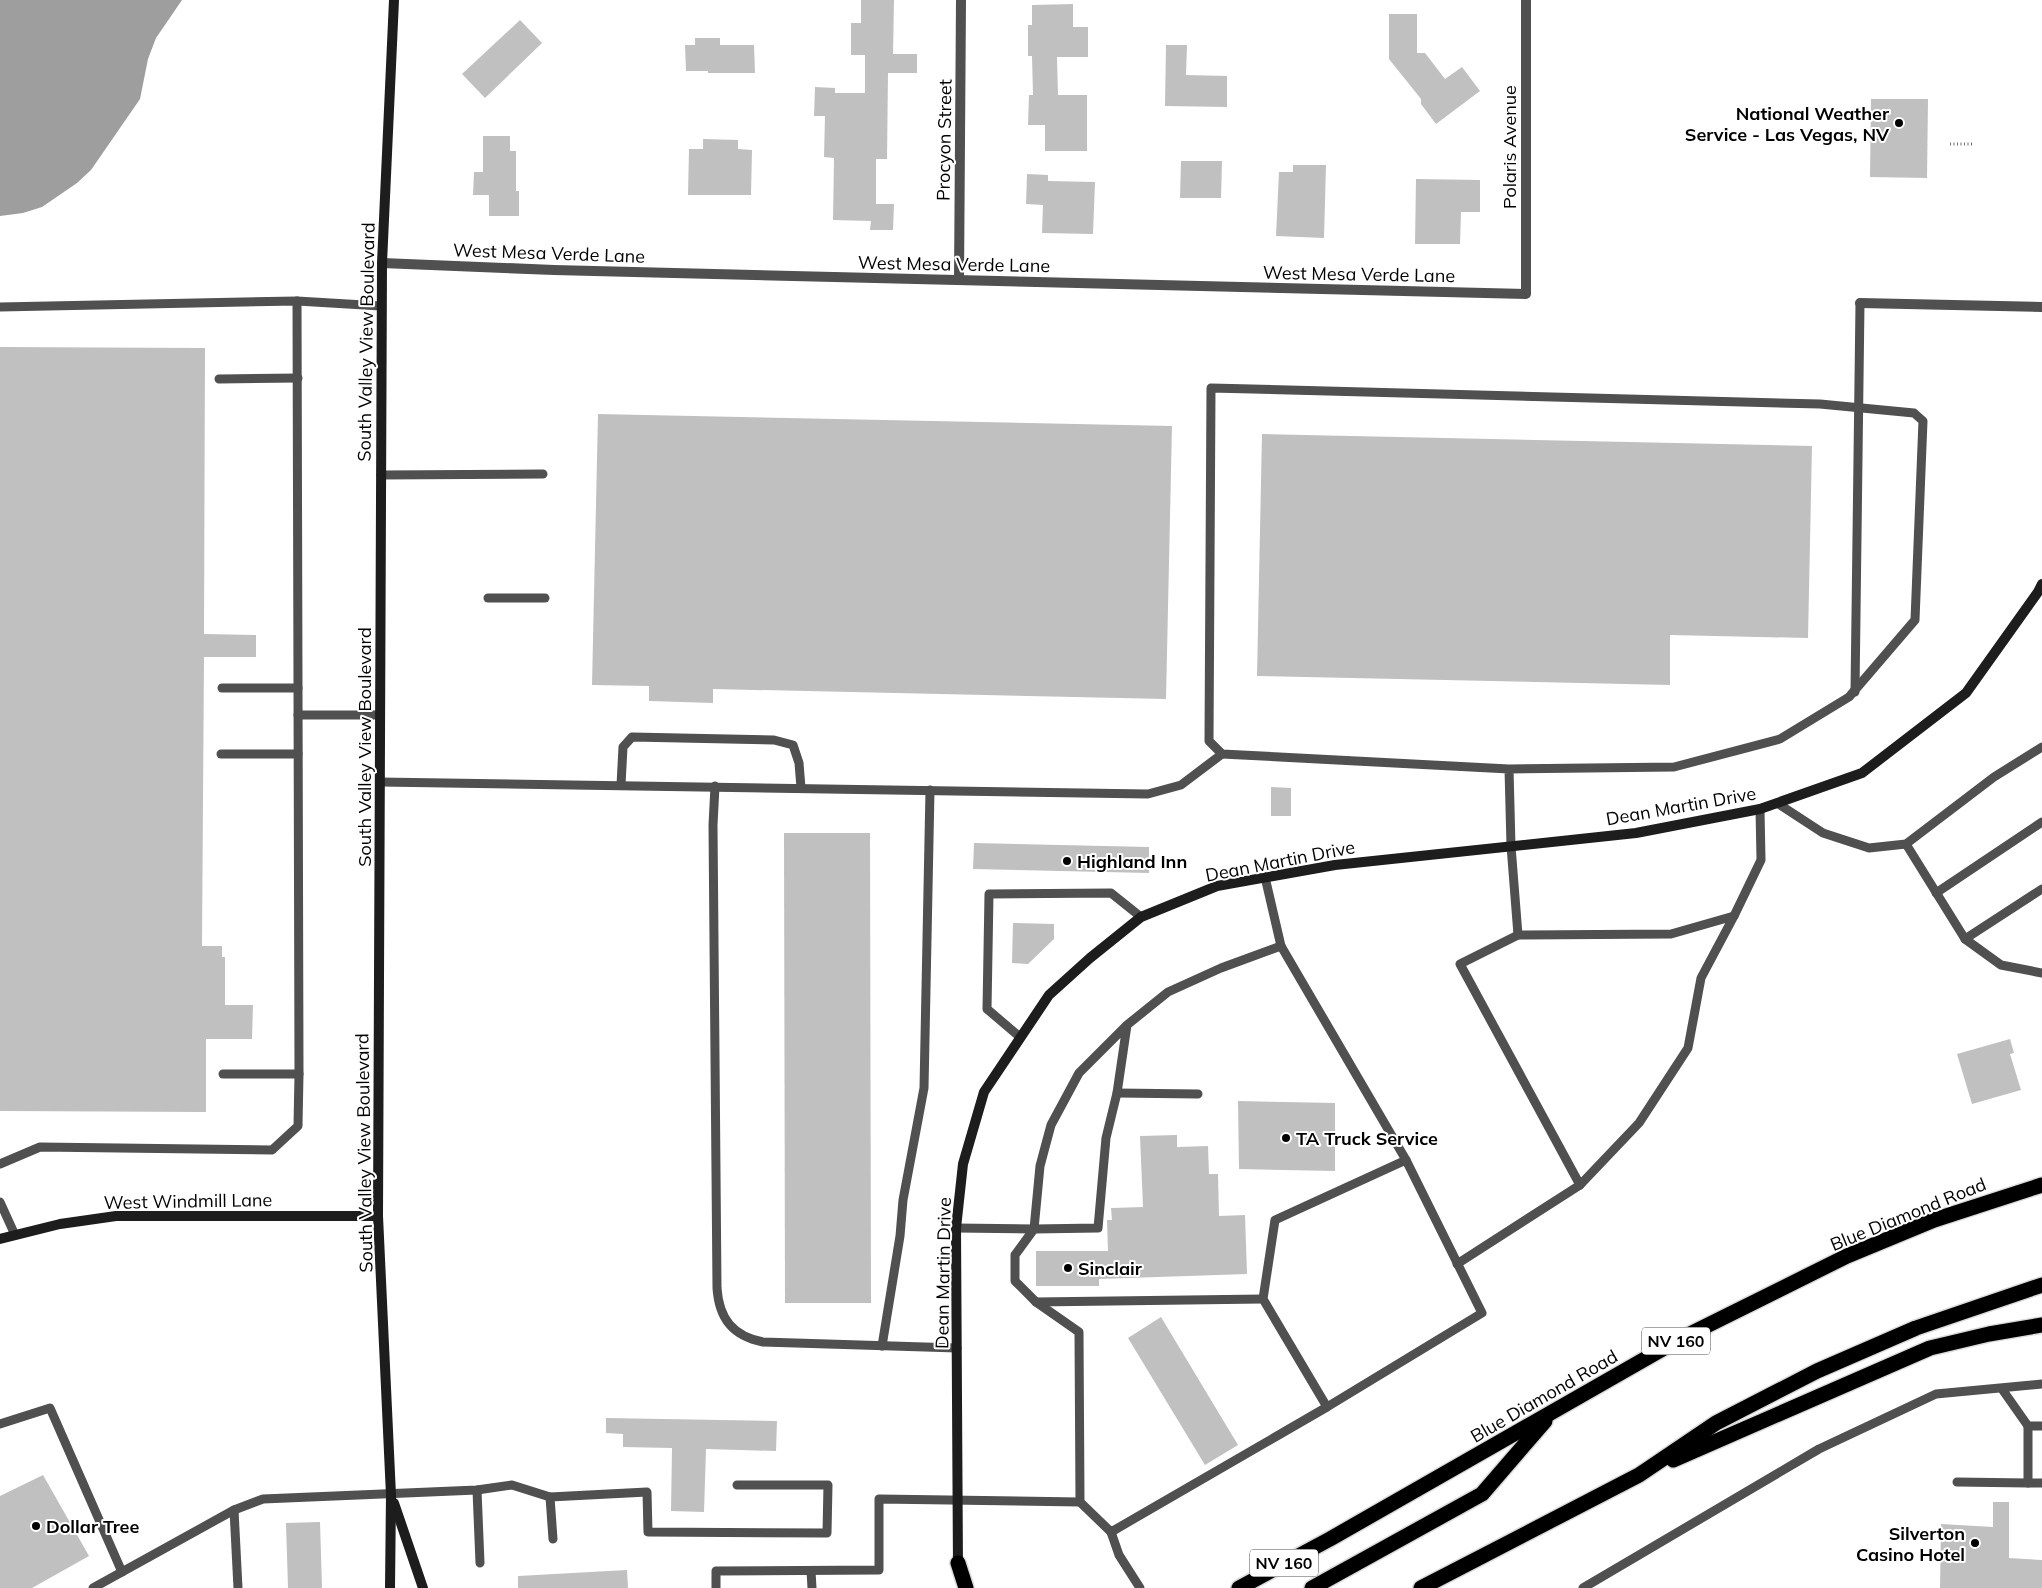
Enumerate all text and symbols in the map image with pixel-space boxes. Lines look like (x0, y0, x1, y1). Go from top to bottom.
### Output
street label: Procyon Street (931, 79, 957, 201)
street label: Polaris Avenue (1498, 85, 1521, 209)
place label: National Weather Service - Las Vegas, NV (1685, 102, 1890, 146)
marker: National Weather Service - Las Vegas, NV (1893, 117, 1905, 129)
street label: South Valley View Boulevard (352, 222, 380, 462)
street label: West Mesa Verde Lane (453, 238, 645, 268)
street label: West Mesa Verde Lane (858, 251, 1050, 277)
street label: West Mesa Verde Lane (1263, 261, 1455, 287)
street label: South Valley View Boulevard (353, 627, 376, 867)
street label: Dean Martin Drive (1604, 781, 1758, 831)
street label: Dean Martin Drive (1203, 835, 1357, 887)
place label: Highland Inn (1077, 850, 1187, 873)
marker: Highland Inn (1061, 855, 1073, 867)
street label: South Valley View Boulevard (350, 1033, 378, 1273)
place label: TA Truck Service (1296, 1127, 1438, 1150)
marker: TA Truck Service (1280, 1132, 1292, 1144)
street label: Blue Diamond Road (1827, 1172, 1989, 1256)
street label: West Windmill Lane (104, 1188, 272, 1214)
street label: Dean Martin Drive (930, 1197, 956, 1349)
place label: Sinclair (1078, 1257, 1143, 1280)
marker: Sinclair (1062, 1262, 1074, 1274)
road number: NV 160 (1642, 1328, 1710, 1354)
street label: Blue Diamond Road (1466, 1344, 1622, 1448)
place label: Dollar Tree (46, 1515, 139, 1538)
marker: Dollar Tree (30, 1520, 42, 1532)
place label: Silverton Casino Hotel (1856, 1522, 1965, 1566)
marker: Silverton Casino Hotel (1969, 1537, 1981, 1549)
road number: NV 160 (1250, 1550, 1318, 1576)

